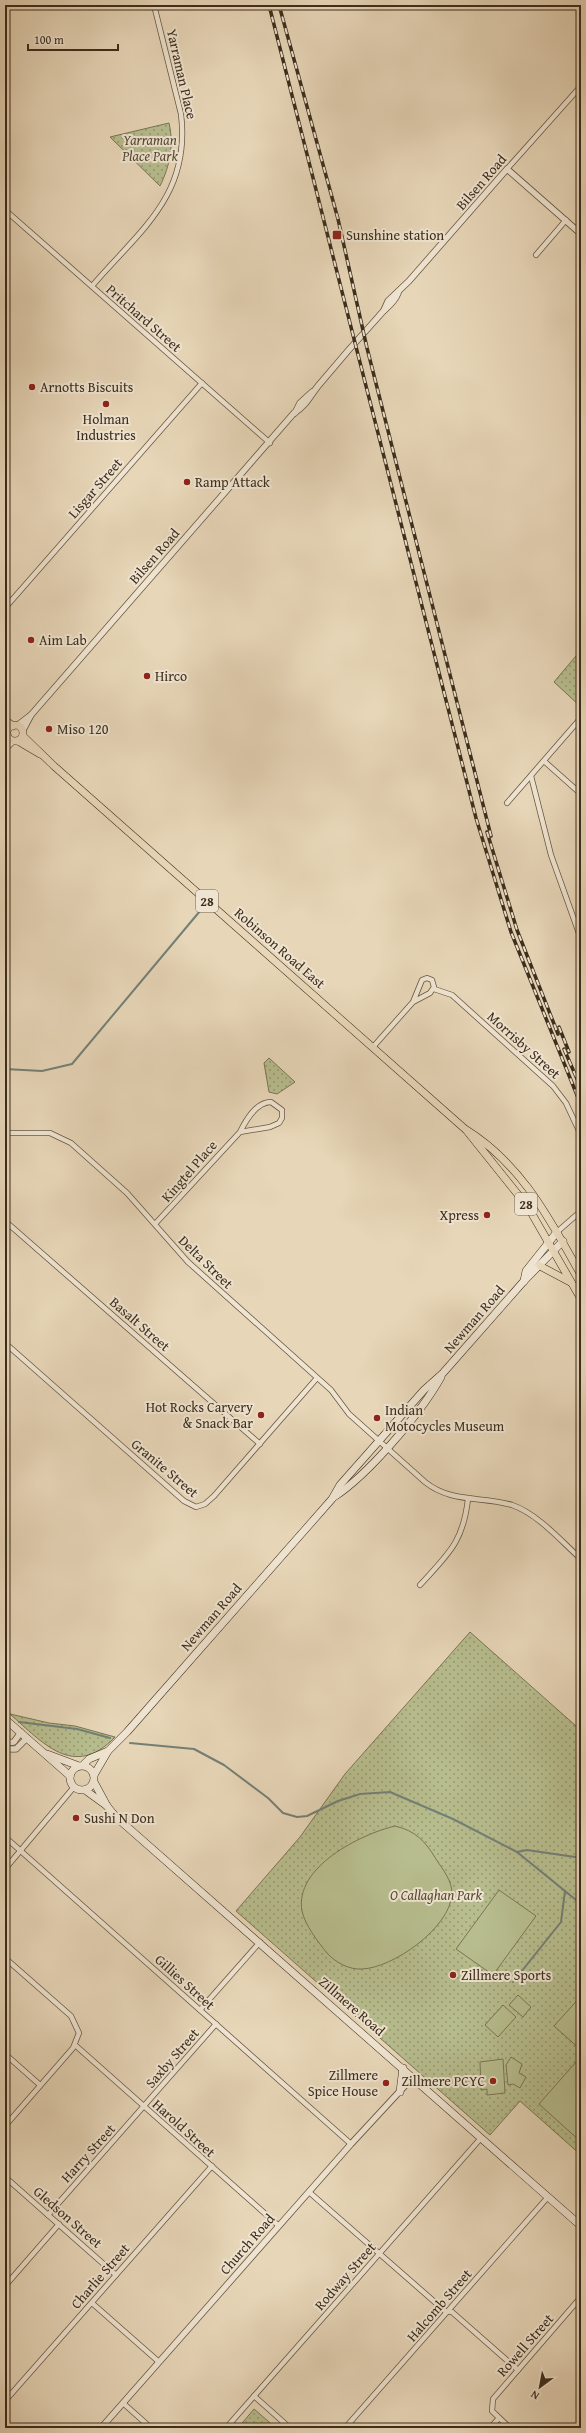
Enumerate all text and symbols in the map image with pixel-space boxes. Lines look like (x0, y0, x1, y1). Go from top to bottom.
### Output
scale bar (28, 26, 118, 52)
street label: Yarraman Place (162, 27, 202, 122)
text: 100 m (34, 31, 64, 48)
park label: Yarraman Place Park (121, 130, 178, 166)
street label: Bilsen Road (451, 149, 511, 214)
place label: Sunshine station (346, 225, 444, 245)
marker: Sunshine station (331, 229, 343, 241)
street label: Pritchard Street (102, 280, 186, 356)
place label: Arnotts Biscuits (40, 377, 133, 397)
marker: Arnotts Biscuits (27, 382, 37, 392)
marker: Holman Industries (101, 399, 111, 409)
place label: Holman Industries (76, 409, 136, 445)
street label: Lisgar Street (63, 453, 127, 523)
place label: Ramp Attack (195, 472, 271, 492)
marker: Ramp Attack (182, 477, 192, 487)
street label: Bilsen Road (124, 523, 184, 588)
place label: Aim Lab (39, 630, 87, 650)
marker: Aim Lab (26, 635, 36, 645)
place label: Hirco (155, 666, 187, 686)
marker: Hirco (142, 671, 152, 681)
place label: Miso 120 (57, 719, 109, 739)
marker: Miso 120 (44, 724, 54, 734)
road number: 28 (196, 890, 218, 912)
street label: Robinson Road East (230, 903, 330, 993)
street label: Morrisby Street (483, 1007, 565, 1083)
street label: Kingtel Place (156, 1135, 222, 1206)
road number: 28 (515, 1193, 537, 1215)
place label: Xpress (440, 1205, 479, 1225)
marker: Xpress (482, 1210, 492, 1220)
street label: Delta Street (174, 1231, 238, 1293)
street label: Newman Road (439, 1280, 509, 1357)
street label: Basalt Street (105, 1292, 175, 1356)
place label: Hot Rocks Carvery & Snack Bar (146, 1397, 253, 1433)
place label: Indian Motocycles Museum (385, 1400, 505, 1436)
marker: Hot Rocks Carvery & Snack Bar (256, 1410, 266, 1420)
marker: Indian Motocycles Museum (372, 1413, 382, 1423)
street label: Granite Street (127, 1434, 203, 1502)
street label: Newman Road (176, 1578, 246, 1655)
place label: Sushi N Don (84, 1808, 155, 1828)
marker: Sushi N Don (71, 1813, 81, 1823)
park label: O Callaghan Park (390, 1885, 483, 1905)
street label: Gillies Street (151, 1950, 219, 2014)
place label: Zillmere Sports (461, 1965, 551, 1985)
marker: Zillmere Sports (448, 1970, 458, 1980)
street label: Zillmere Road (315, 1972, 390, 2041)
street label: Saxby Street (140, 2024, 204, 2092)
place label: Zillmere Spice House (308, 2065, 378, 2101)
place label: Zillmere PCYC (401, 2071, 485, 2091)
marker: Zillmere PCYC (488, 2076, 498, 2086)
marker: Zillmere Spice House (381, 2078, 391, 2088)
street label: Harold Street (148, 2094, 220, 2162)
street label: Harry Street (56, 2119, 120, 2187)
street label: Gledson Street (29, 2181, 107, 2253)
street label: Church Road (215, 2209, 279, 2279)
street label: Rodway Street (310, 2238, 380, 2314)
street label: Charlie Street (66, 2239, 134, 2313)
street label: Halcomb Street (402, 2264, 476, 2346)
street label: Rowell Street (492, 2309, 558, 2381)
north arrow (520, 2367, 560, 2407)
text: N (527, 2386, 542, 2404)

